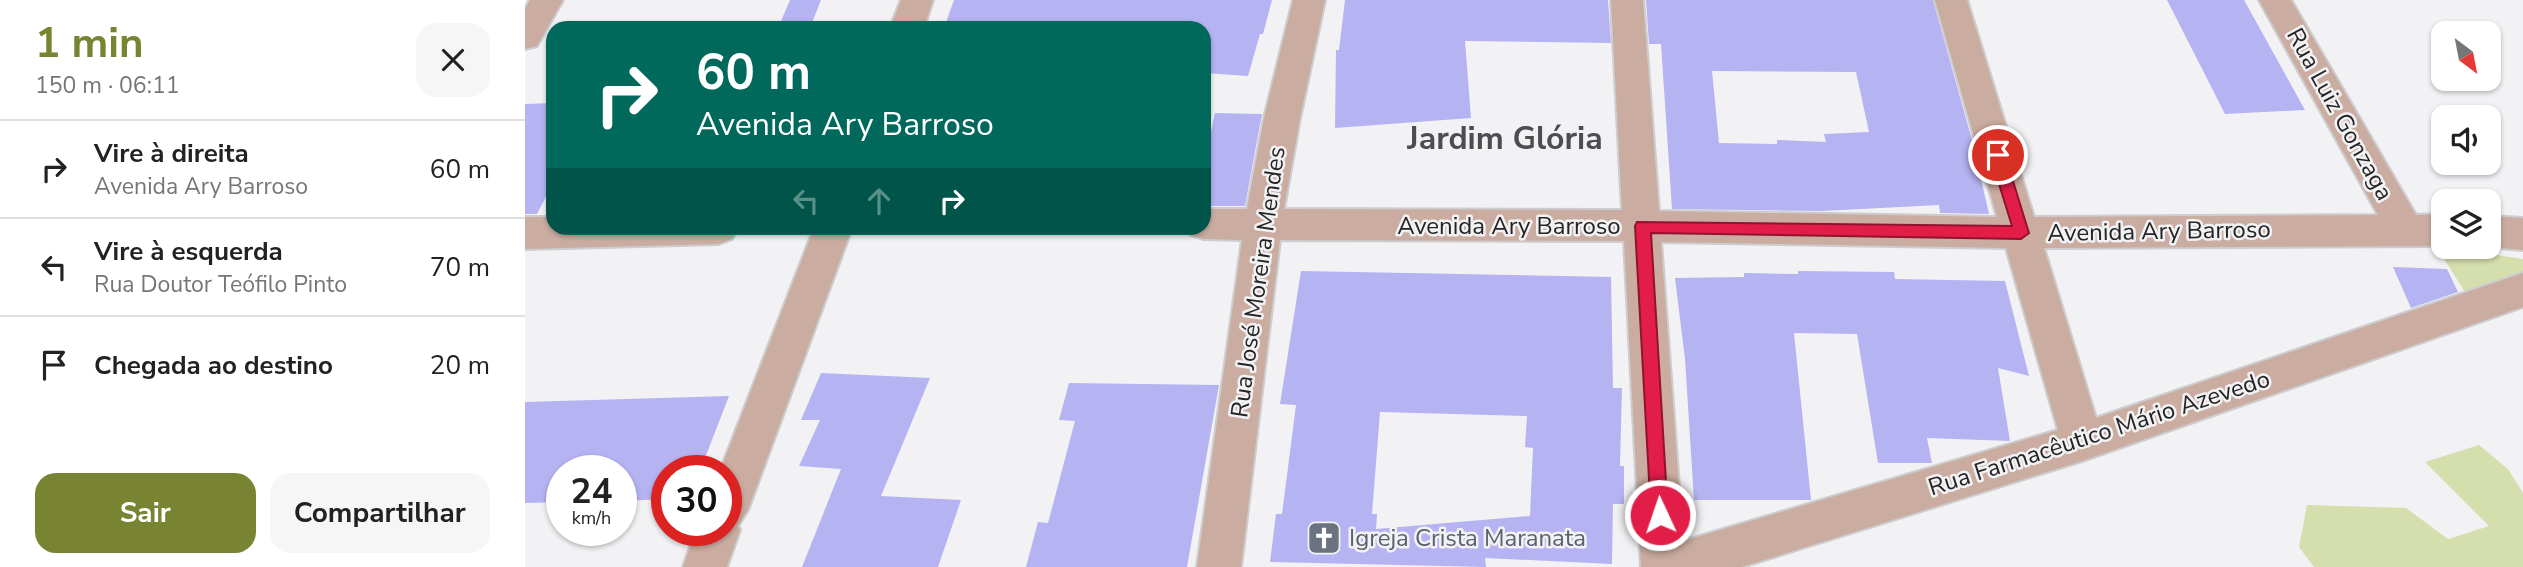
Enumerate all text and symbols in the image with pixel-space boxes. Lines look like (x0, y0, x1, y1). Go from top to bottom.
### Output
text: 1 min (35, 15, 144, 72)
north arrow (2431, 21, 2501, 91)
map controls (2431, 21, 2501, 259)
street label: Rua Luiz Gonzaga (2279, 22, 2401, 206)
button: close (416, 23, 490, 97)
text: 60 m (696, 39, 811, 106)
icon: right (581, 49, 672, 140)
text: 150 m · 06:11 (35, 70, 180, 101)
text: Avenida Ary Barroso (696, 103, 994, 146)
button: sound (2431, 105, 2501, 175)
district label: Jardim Glória (1406, 117, 1603, 160)
pin (1968, 125, 2028, 185)
text: Vire à direita (94, 136, 249, 171)
icon: arrive (1979, 136, 2017, 174)
street label: Rua José Moreira Mendes (1223, 144, 1293, 420)
icon: right (35, 150, 73, 188)
text: 60 m (430, 152, 490, 187)
text: Avenida Ary Barroso (94, 171, 308, 202)
icon: left (787, 182, 825, 220)
icon: ahead (860, 182, 898, 220)
icon: right (933, 182, 971, 220)
button: layers (2431, 189, 2501, 259)
street label: Avenida Ary Barroso (1397, 210, 1621, 242)
street label: Avenida Ary Barroso (2047, 213, 2271, 249)
text: Vire à esquerda (94, 234, 283, 269)
icon: left (35, 248, 73, 286)
text: 70 m (430, 250, 490, 285)
text: Rua Doutor Teófilo Pinto (94, 269, 347, 300)
icon: arrive (35, 346, 73, 384)
text: Chegada ao destino (94, 348, 333, 383)
text: 20 m (430, 348, 490, 383)
street label: Rua Farmacêutico Mário Azevedo (1924, 363, 2274, 503)
speed limit sign: 30 (651, 455, 742, 546)
text: 24 (570, 468, 613, 515)
button: Sair (35, 473, 256, 553)
button: Compartilhar (270, 473, 490, 553)
position arrow (1623, 478, 1697, 552)
text: km/h (572, 506, 611, 530)
church icon: Igreja Crista Maranata (1305, 519, 1343, 557)
place label: Igreja Crista Maranata (1349, 522, 1586, 554)

